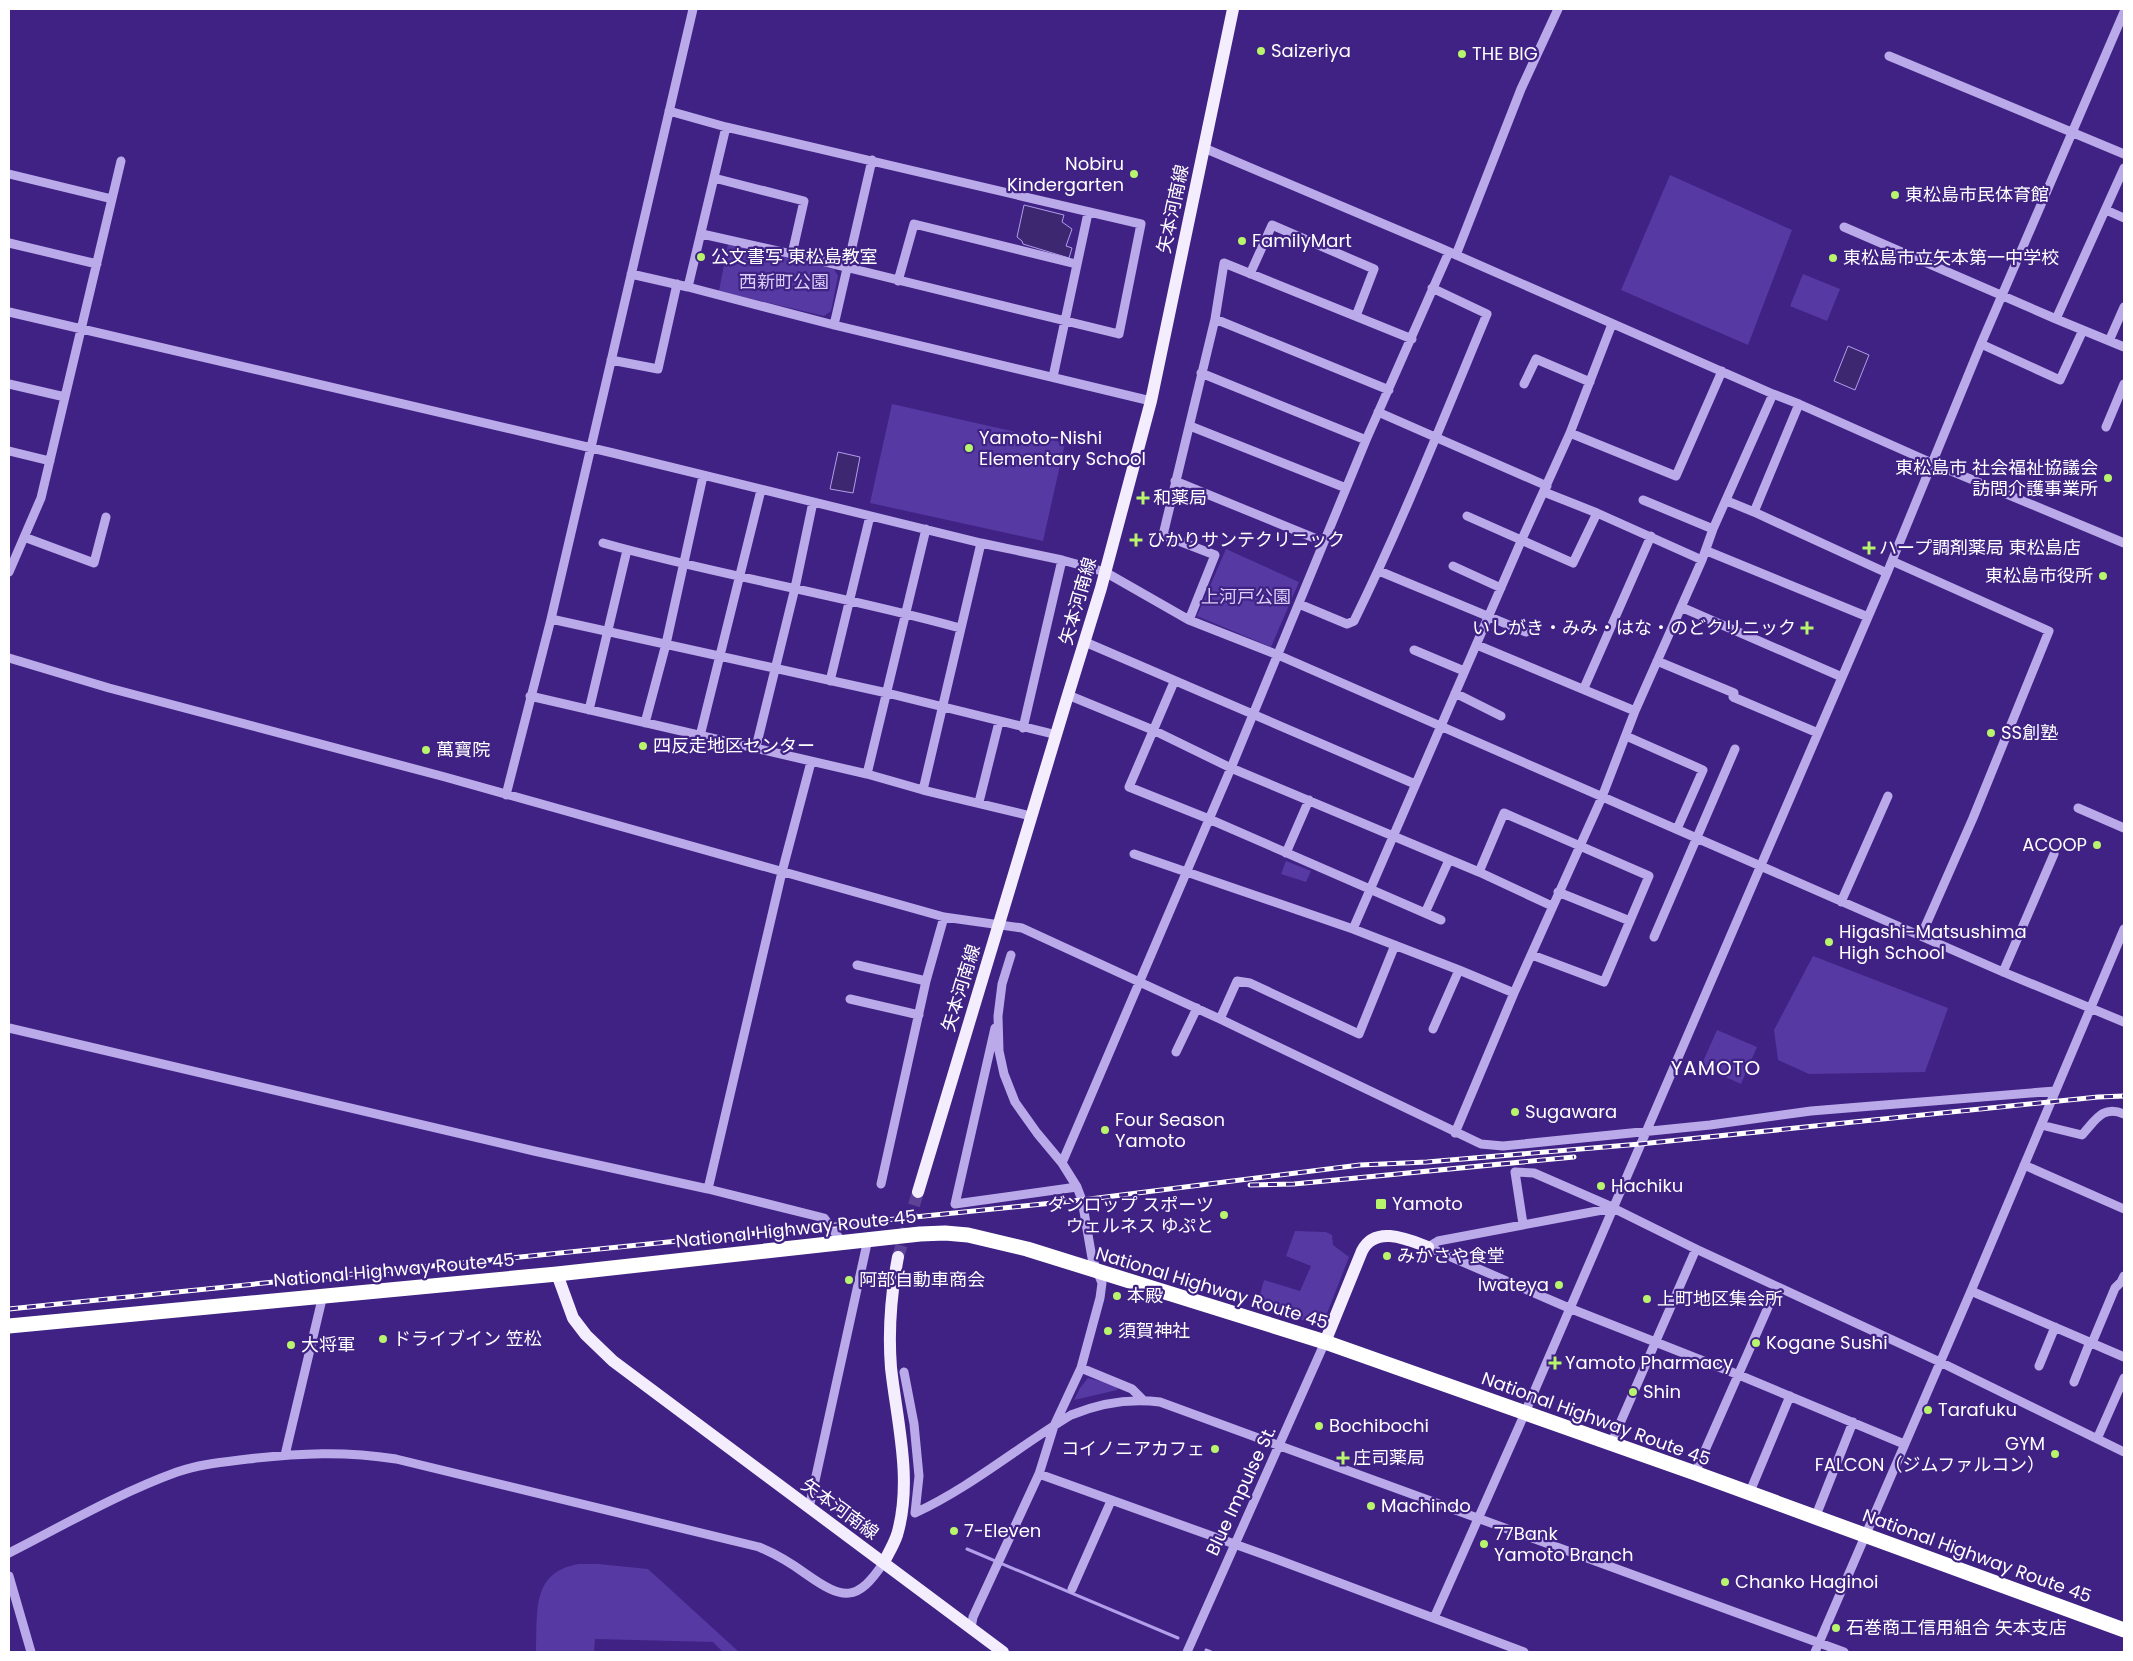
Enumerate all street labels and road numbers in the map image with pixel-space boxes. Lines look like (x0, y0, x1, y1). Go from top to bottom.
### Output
street label: 矢本河南線 (1151, 162, 1194, 256)
street label: 矢本河南線 (1053, 554, 1102, 648)
street label: 矢本河南線 (935, 941, 986, 1035)
street label: National Highway Route 45 (674, 1203, 917, 1254)
street label: National Highway Route 45 (1093, 1240, 1331, 1335)
street label: National Highway Route 45 (272, 1247, 515, 1292)
street label: National Highway Route 45 (1478, 1365, 1714, 1472)
street label: Blue Impulse St. (1200, 1422, 1282, 1560)
street label: 矢本河南線 (797, 1472, 884, 1545)
street label: National Highway Route 45 (1859, 1502, 2095, 1609)

